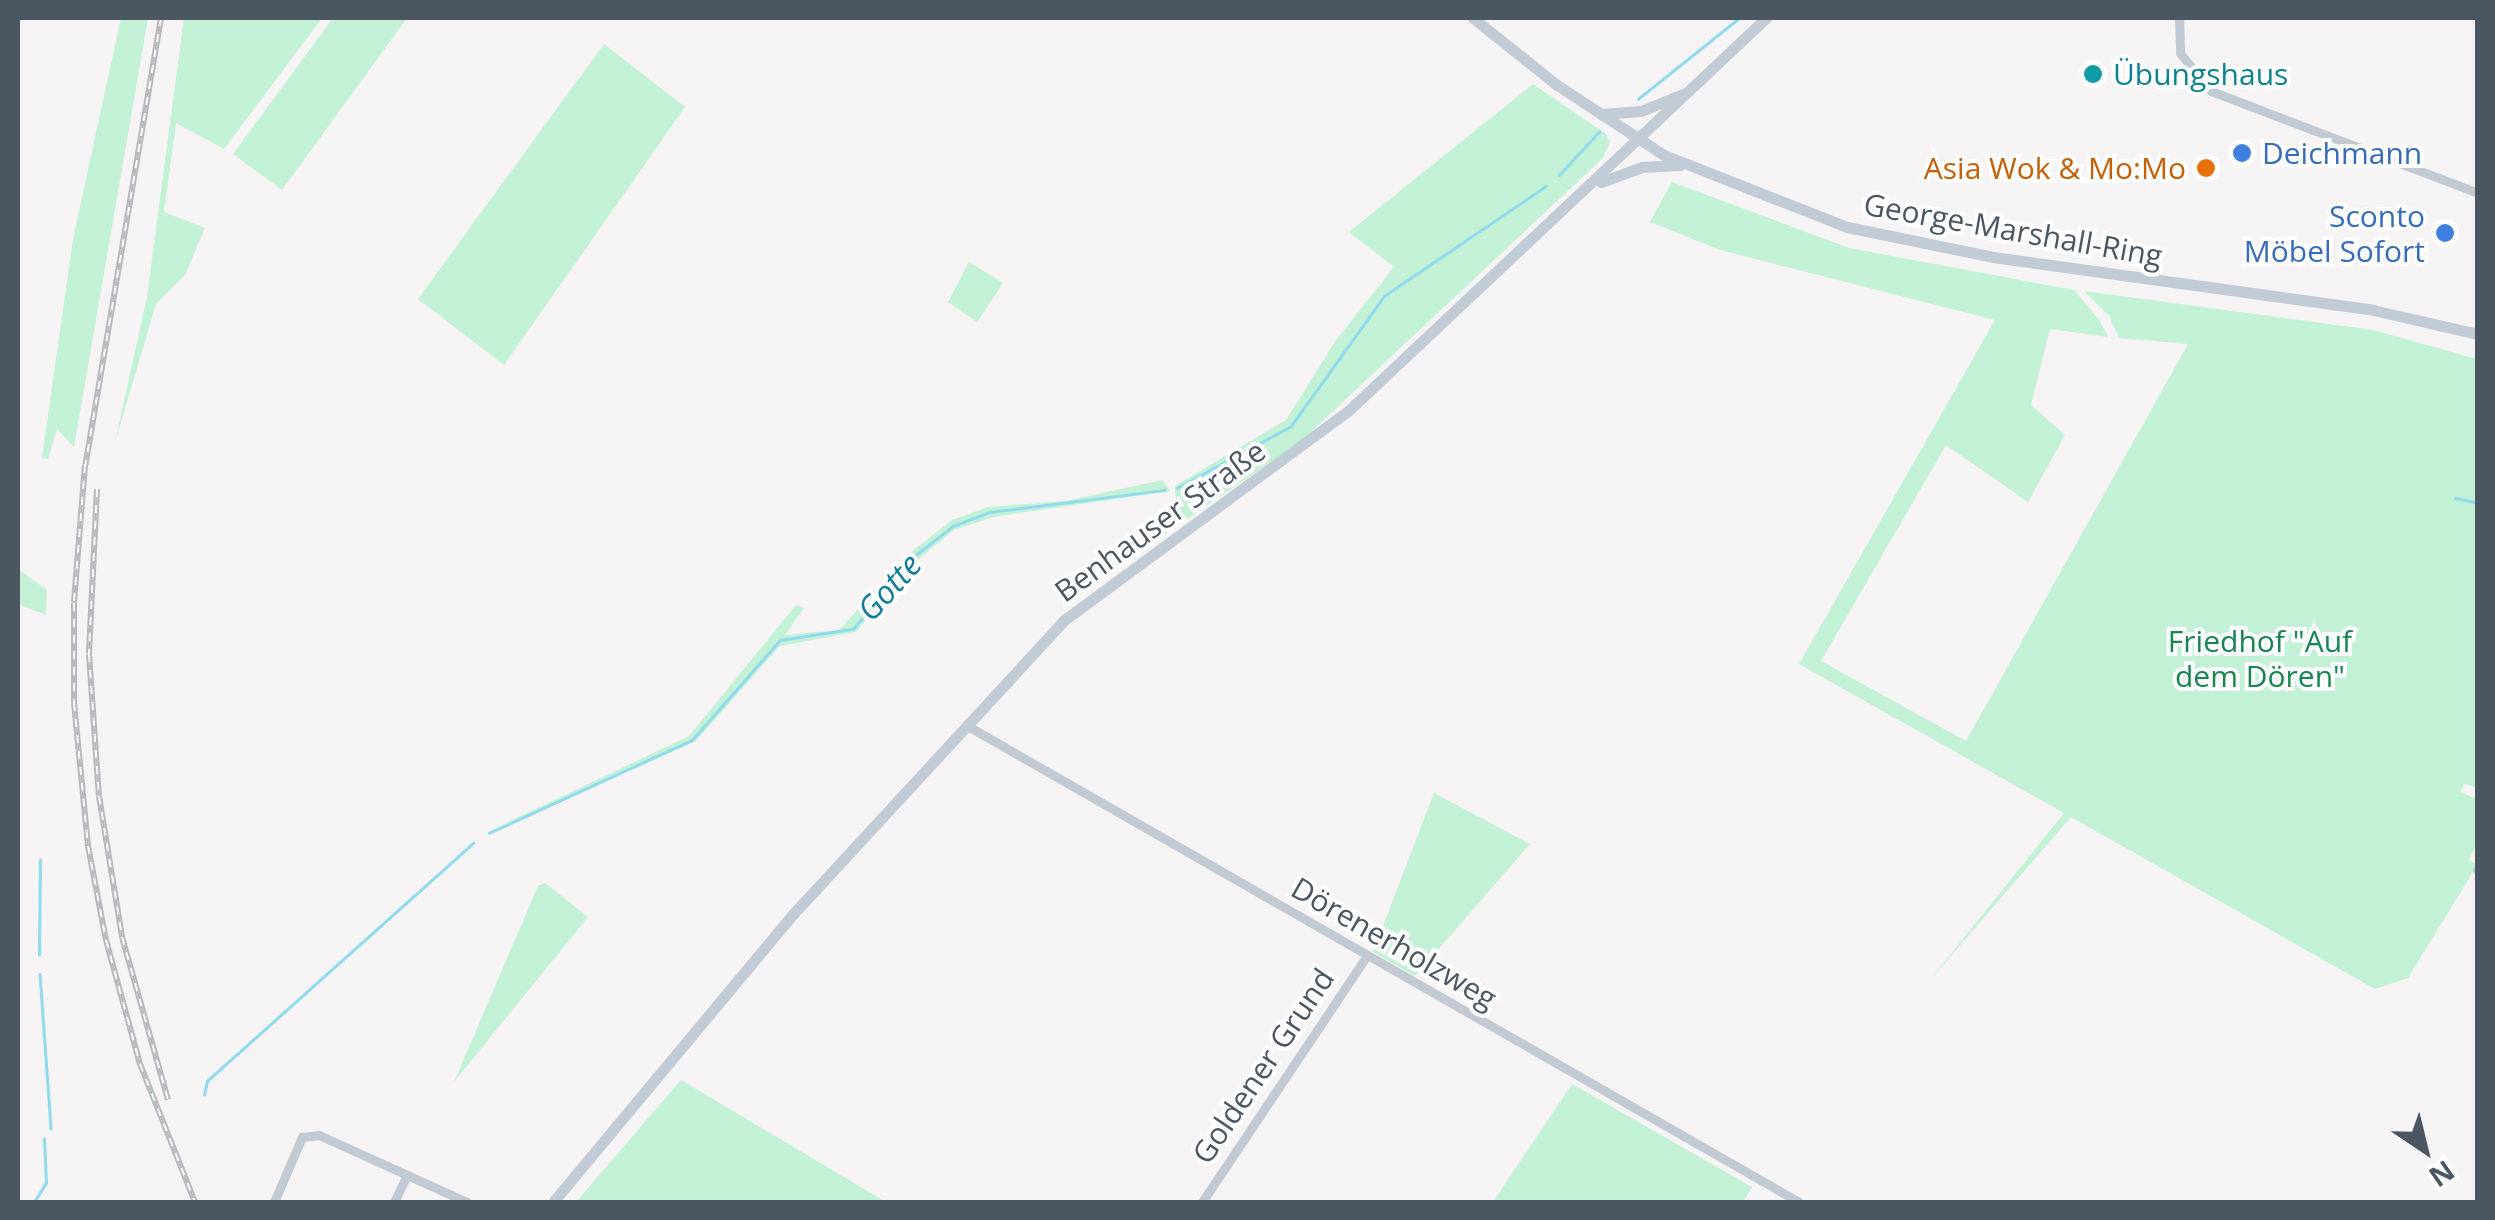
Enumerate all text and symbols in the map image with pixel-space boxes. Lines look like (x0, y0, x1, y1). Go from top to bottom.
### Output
place label: Übungshaus (2113, 56, 2288, 92)
marker: Übungshaus (2082, 63, 2104, 85)
place label: Deichmann (2262, 135, 2422, 171)
marker: Deichmann (2231, 142, 2253, 164)
place label: Asia Wok & Mo:Mo (1924, 150, 2186, 186)
marker: Asia Wok & Mo:Mo (2195, 157, 2217, 179)
street label: George-Marshall-Ring (1861, 186, 2165, 274)
place label: Sconto Möbel Sofort (2244, 198, 2425, 268)
marker: Sconto Möbel Sofort (2434, 222, 2456, 244)
street label: Benhauser Straße (1048, 433, 1272, 609)
water label: Gotte (849, 546, 929, 628)
park label: Friedhof "Auf dem Dören" (2168, 623, 2352, 694)
street label: Dörenerholzweg (1285, 870, 1503, 1016)
street label: Goldener Grund (1185, 962, 1341, 1170)
north arrow (2375, 1100, 2475, 1200)
text: N (2422, 1152, 2462, 1197)

